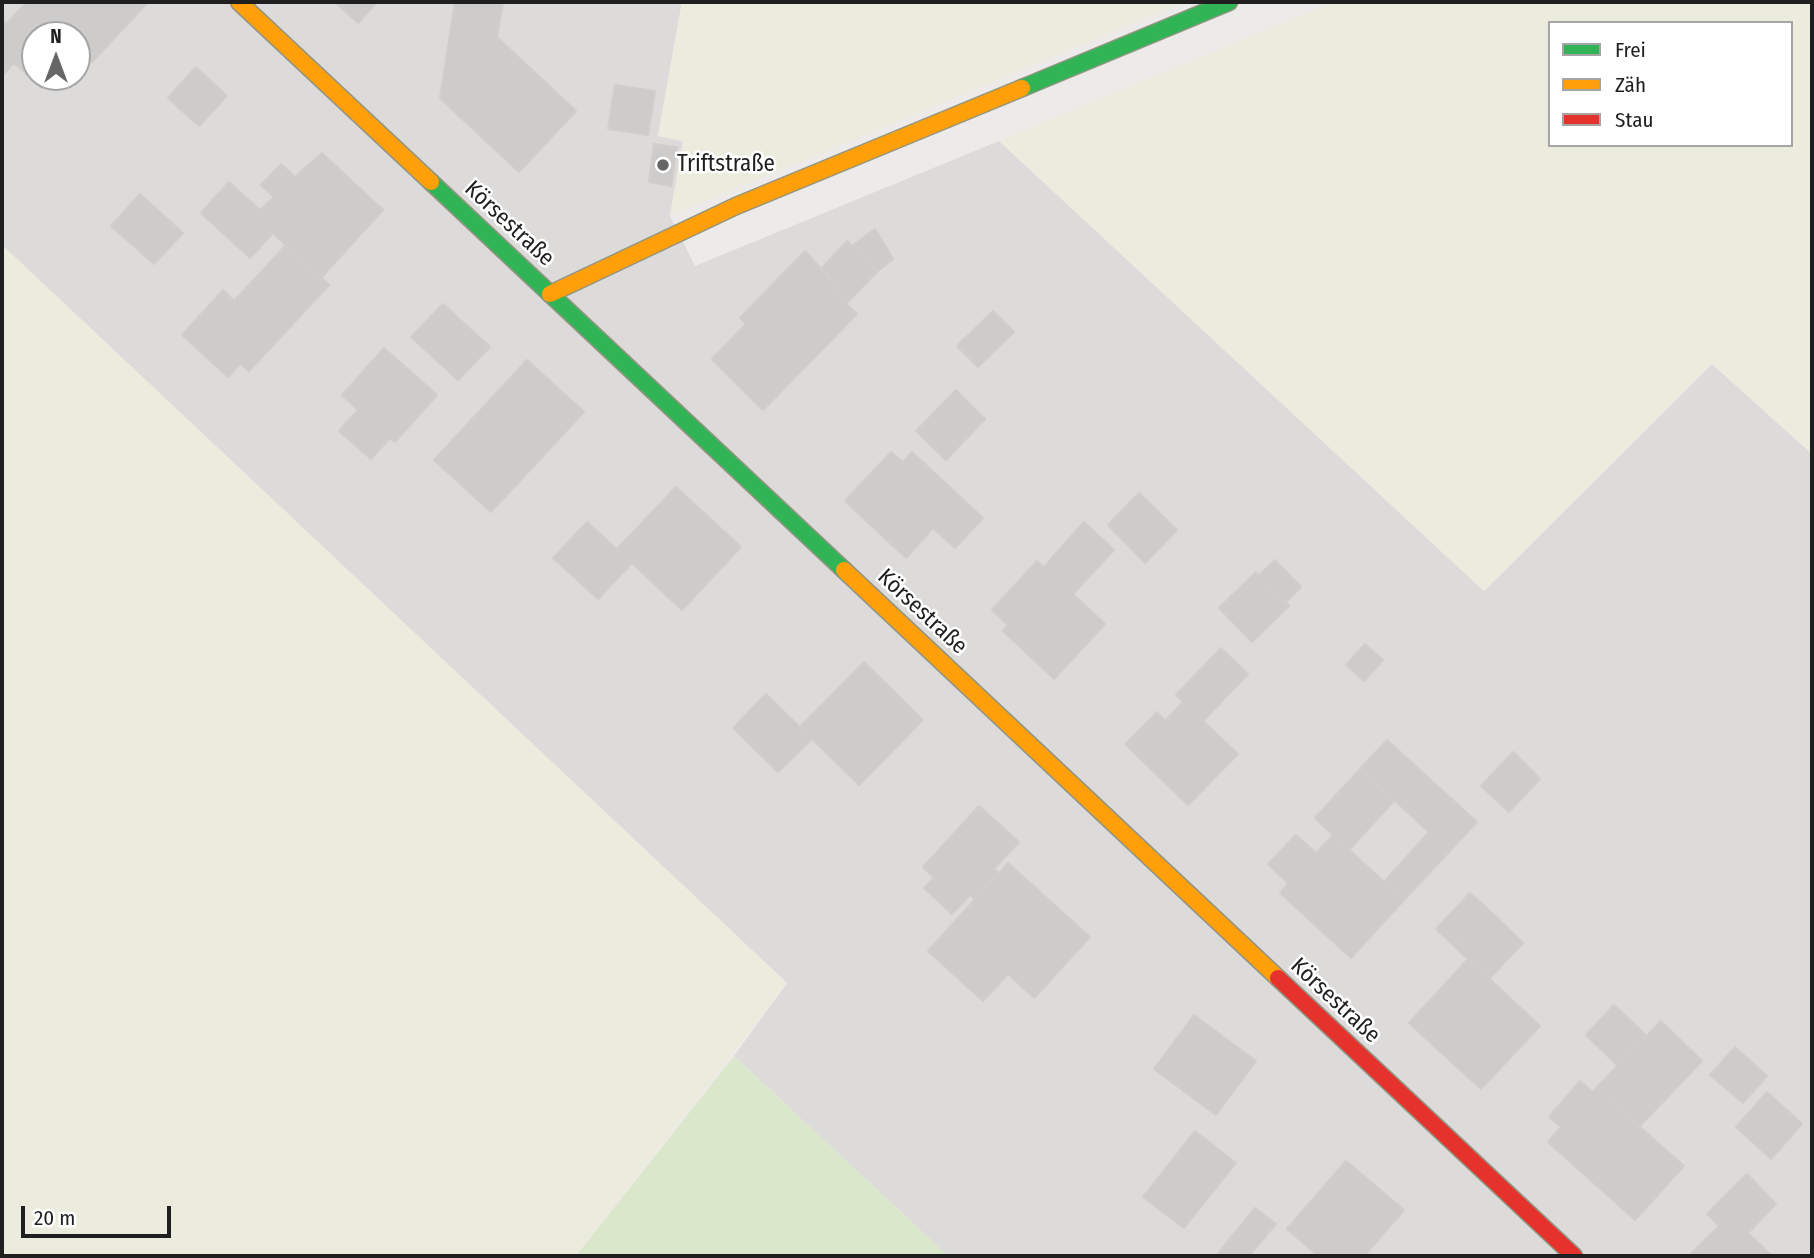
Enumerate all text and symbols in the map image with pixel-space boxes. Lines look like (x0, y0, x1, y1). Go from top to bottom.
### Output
north arrow (21, 21, 91, 91)
legend (1548, 21, 1793, 147)
text: N (50, 25, 62, 48)
text: Frei (1615, 37, 1646, 63)
text: Zäh (1615, 72, 1646, 98)
text: Stau (1615, 107, 1653, 133)
place label: Triftstraße (677, 151, 775, 179)
marker: Triftstraße (655, 157, 671, 173)
street label: Körsestraße (458, 176, 560, 272)
street label: Körsestraße (871, 564, 973, 660)
street label: Körsestraße (1284, 953, 1386, 1049)
scale bar (24, 1192, 175, 1236)
text: 20 m (34, 1205, 75, 1231)

